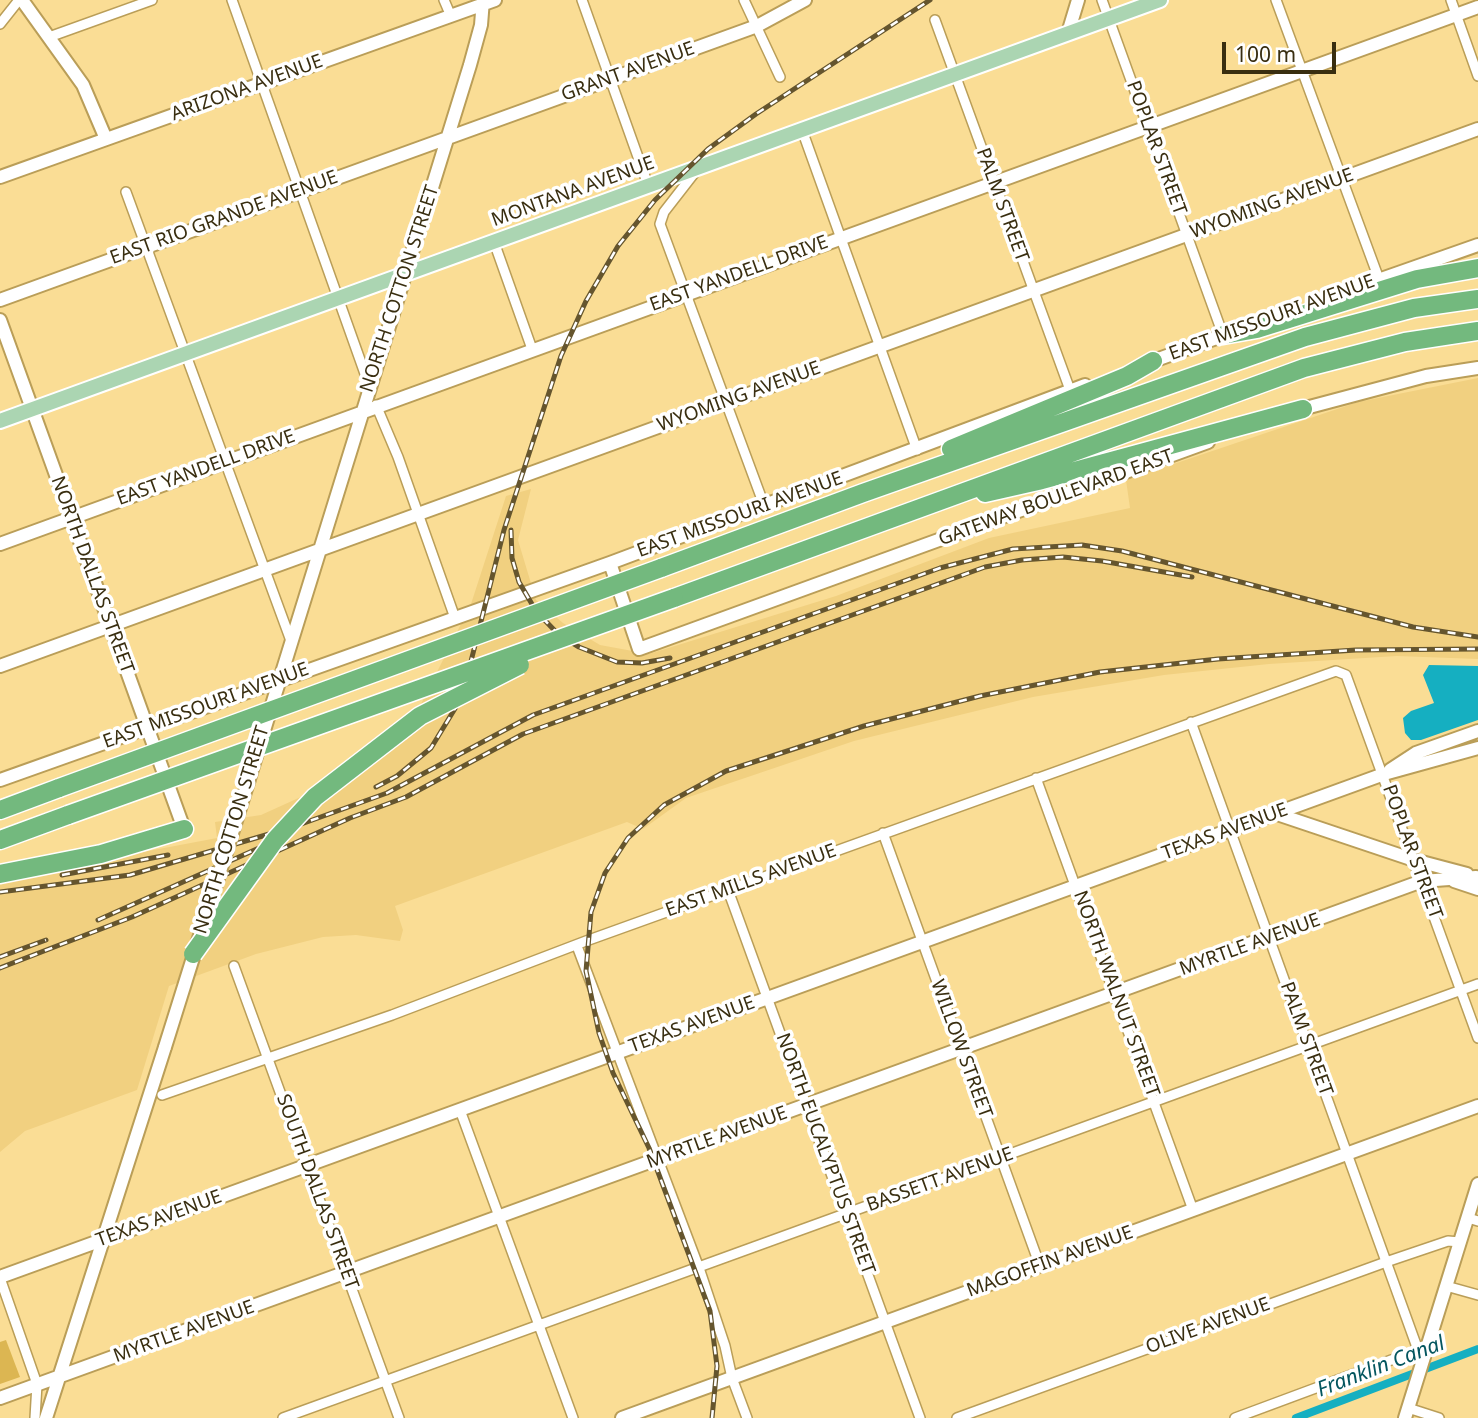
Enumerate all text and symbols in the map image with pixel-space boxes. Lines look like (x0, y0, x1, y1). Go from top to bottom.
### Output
scale bar (1226, 28, 1340, 72)
street label: GRANT AVENUE (558, 37, 698, 107)
text: 100 m (1235, 40, 1296, 68)
street label: ARIZONA AVENUE (168, 50, 326, 126)
street label: POPLAR STREET (1121, 78, 1191, 218)
street label: PALM STREET (971, 145, 1033, 265)
street label: MONTANA AVENUE (488, 152, 658, 232)
street label: WYOMING AVENUE (1187, 164, 1357, 244)
street label: EAST RIO GRANDE AVENUE (107, 166, 341, 270)
street label: NORTH COTTON STREET (356, 183, 444, 395)
street label: EAST YANDELL DRIVE (647, 231, 831, 317)
street label: EAST MISSOURI AVENUE (1166, 270, 1378, 366)
street label: WYOMING AVENUE (654, 357, 824, 437)
street label: EAST YANDELL DRIVE (114, 425, 298, 511)
street label: GATEWAY BOULEVARD EAST (936, 445, 1176, 551)
street label: EAST MISSOURI AVENUE (634, 467, 846, 563)
street label: NORTH DALLAS STREET (46, 473, 138, 677)
street label: EAST MISSOURI AVENUE (100, 658, 312, 754)
street label: NORTH COTTON STREET (189, 723, 275, 937)
street label: POPLAR STREET (1377, 782, 1447, 922)
street label: TEXAS AVENUE (1159, 799, 1291, 865)
street label: EAST MILLS AVENUE (663, 840, 839, 922)
street label: NORTH WALNUT STREET (1068, 888, 1164, 1100)
street label: MYRTLE AVENUE (1177, 909, 1323, 981)
street label: WILLOW STREET (925, 977, 997, 1121)
street label: PALM STREET (1275, 979, 1337, 1099)
street label: TEXAS AVENUE (626, 992, 758, 1058)
street label: NORTH EUCALYPTUS STREET (771, 1030, 879, 1278)
street label: SOUTH DALLAS STREET (271, 1091, 363, 1293)
street label: MYRTLE AVENUE (644, 1102, 790, 1174)
street label: BASSETT AVENUE (863, 1143, 1017, 1217)
street label: TEXAS AVENUE (93, 1186, 225, 1252)
street label: MAGOFFIN AVENUE (964, 1221, 1136, 1303)
street label: OLIVE AVENUE (1143, 1293, 1273, 1359)
street label: MYRTLE AVENUE (111, 1296, 257, 1368)
water label: Franklin Canal (1314, 1331, 1448, 1403)

